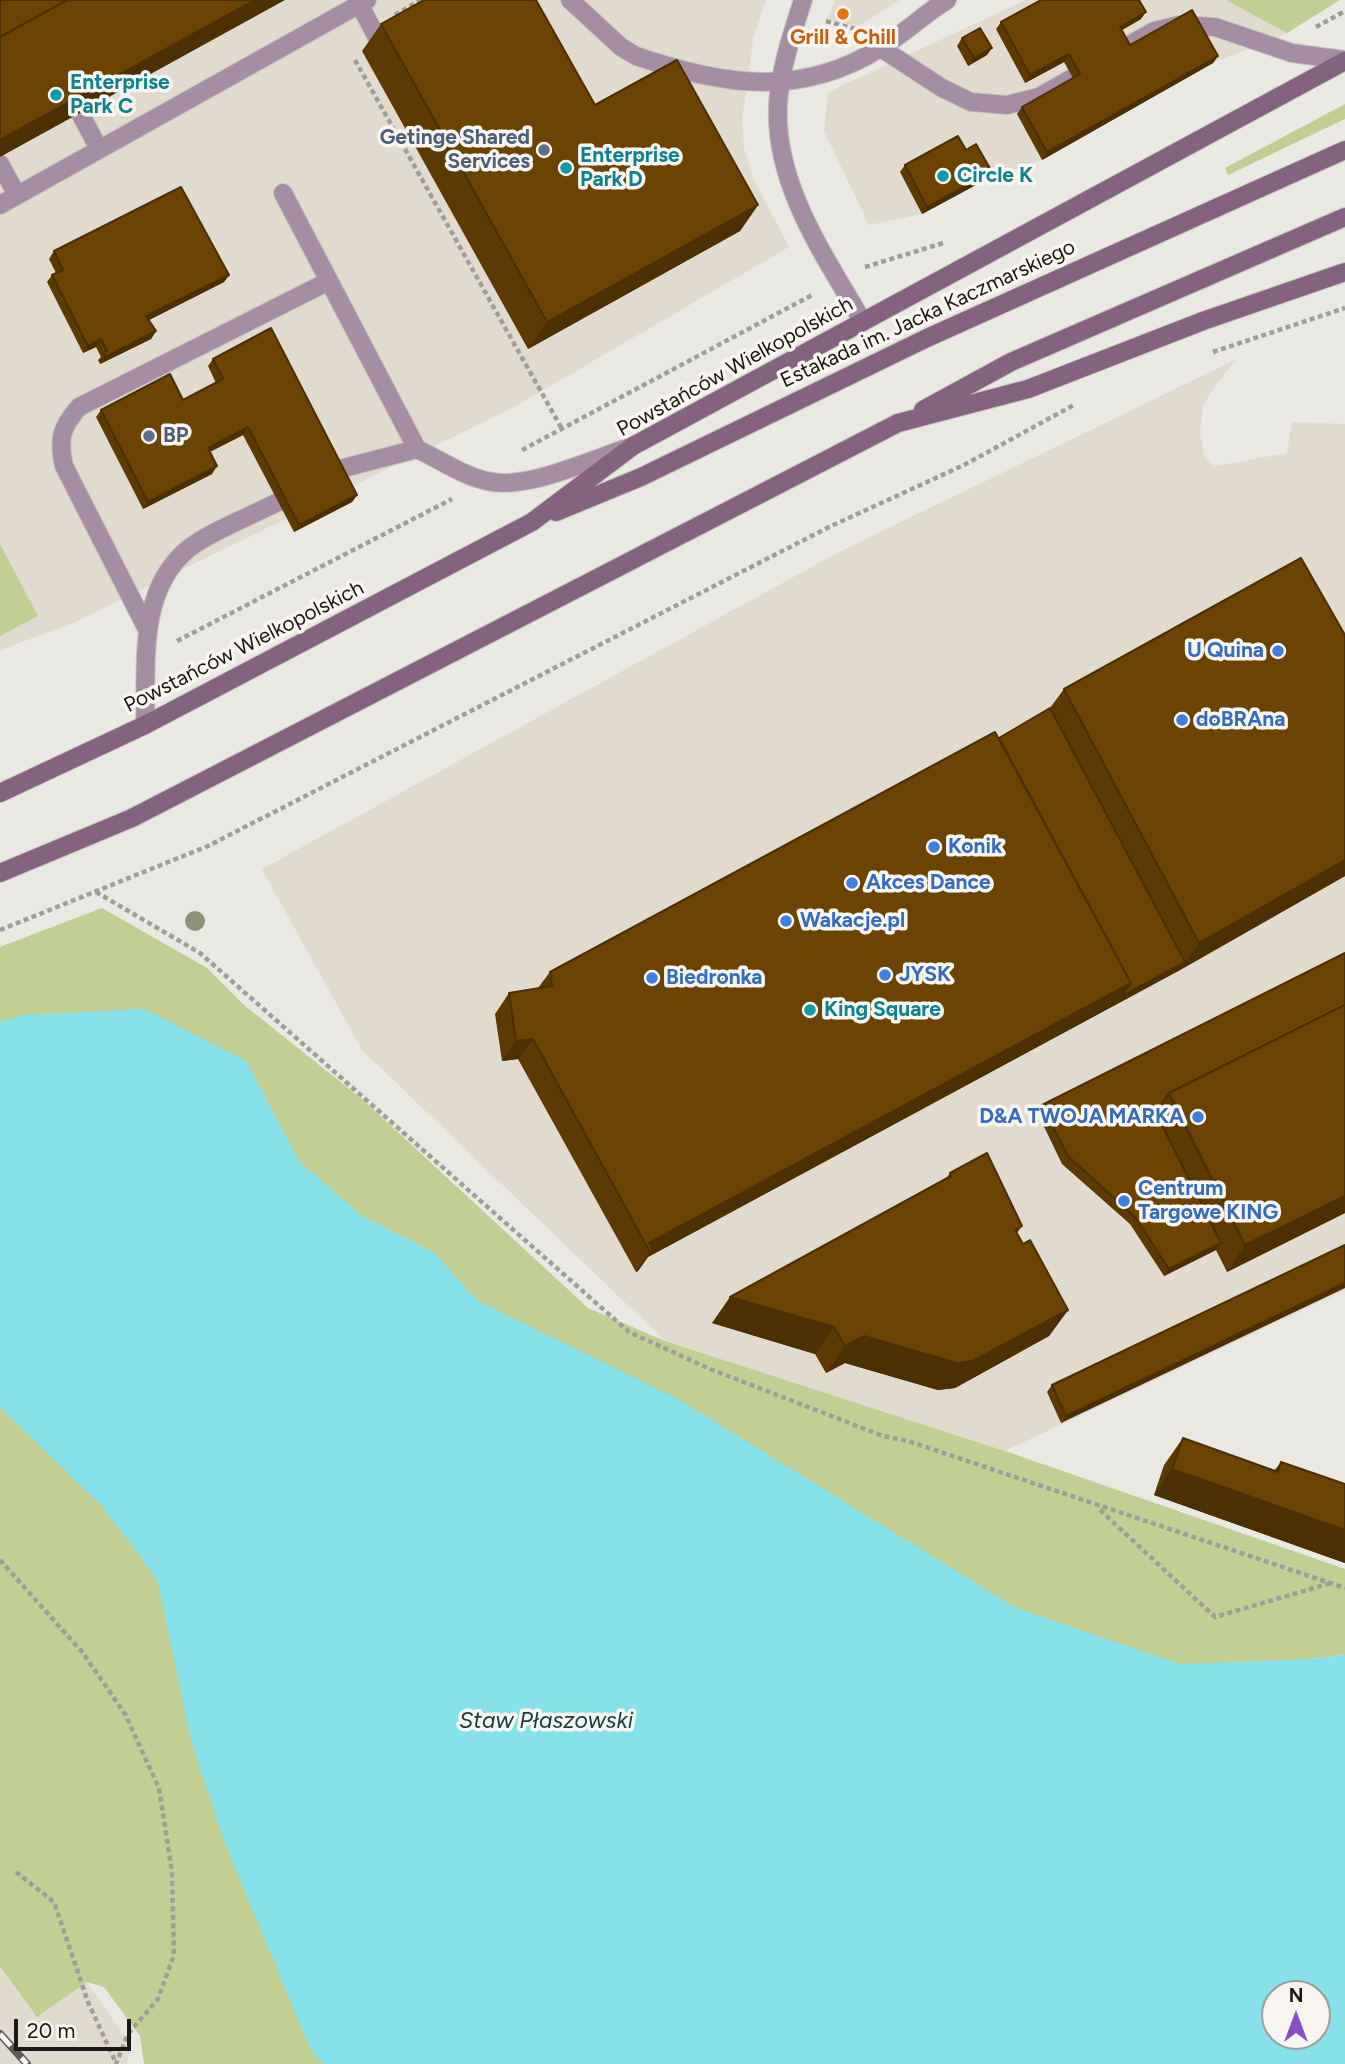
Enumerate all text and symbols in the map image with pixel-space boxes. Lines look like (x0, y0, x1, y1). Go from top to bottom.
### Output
marker: Grill & Chill (835, 6, 851, 22)
place label: Grill & Chill (790, 25, 896, 51)
place label: Enterprise Park C (70, 70, 170, 120)
marker: Enterprise Park C (48, 87, 64, 103)
place label: Getinge Shared Services (380, 125, 530, 175)
marker: Getinge Shared Services (536, 142, 552, 158)
place label: Enterprise Park D (580, 143, 680, 193)
marker: Enterprise Park D (558, 160, 574, 176)
place label: Circle K (957, 163, 1033, 189)
marker: Circle K (935, 168, 951, 184)
street label: Estakada im. Jacka Kaczmarskiego (777, 234, 1079, 394)
street label: Powstańców Wielkopolskich (613, 292, 857, 442)
place label: BP (163, 423, 189, 449)
marker: BP (141, 428, 157, 444)
street label: Powstańców Wielkopolskich (120, 575, 368, 719)
place label: U Quina (1187, 638, 1264, 664)
marker: U Quina (1270, 643, 1286, 659)
place label: doBRAna (1196, 707, 1285, 733)
marker: doBRAna (1174, 712, 1190, 728)
place label: Konik (948, 834, 1002, 860)
marker: Konik (926, 839, 942, 855)
place label: Akces Dance (866, 870, 991, 896)
marker: Akces Dance (844, 875, 860, 891)
place label: Wakacje.pl (800, 908, 905, 934)
marker: Wakacje.pl (778, 913, 794, 929)
place label: JYSK (899, 962, 951, 988)
place label: Biedronka (666, 965, 763, 991)
marker: JYSK (877, 967, 893, 983)
marker: Biedronka (644, 970, 660, 986)
place label: King Square (824, 997, 941, 1023)
marker: King Square (802, 1002, 818, 1018)
place label: D&A TWOJA MARKA (979, 1104, 1184, 1130)
marker: D&A TWOJA MARKA (1190, 1109, 1206, 1125)
place label: Centrum Targowe KING (1138, 1176, 1278, 1226)
marker: Centrum Targowe KING (1116, 1193, 1132, 1209)
water label: Staw Płaszowski (459, 1707, 633, 1735)
north arrow (1261, 1980, 1331, 2050)
text: N (1289, 1984, 1303, 2007)
scale bar (18, 2004, 135, 2048)
text: 20 m (27, 2018, 75, 2043)

